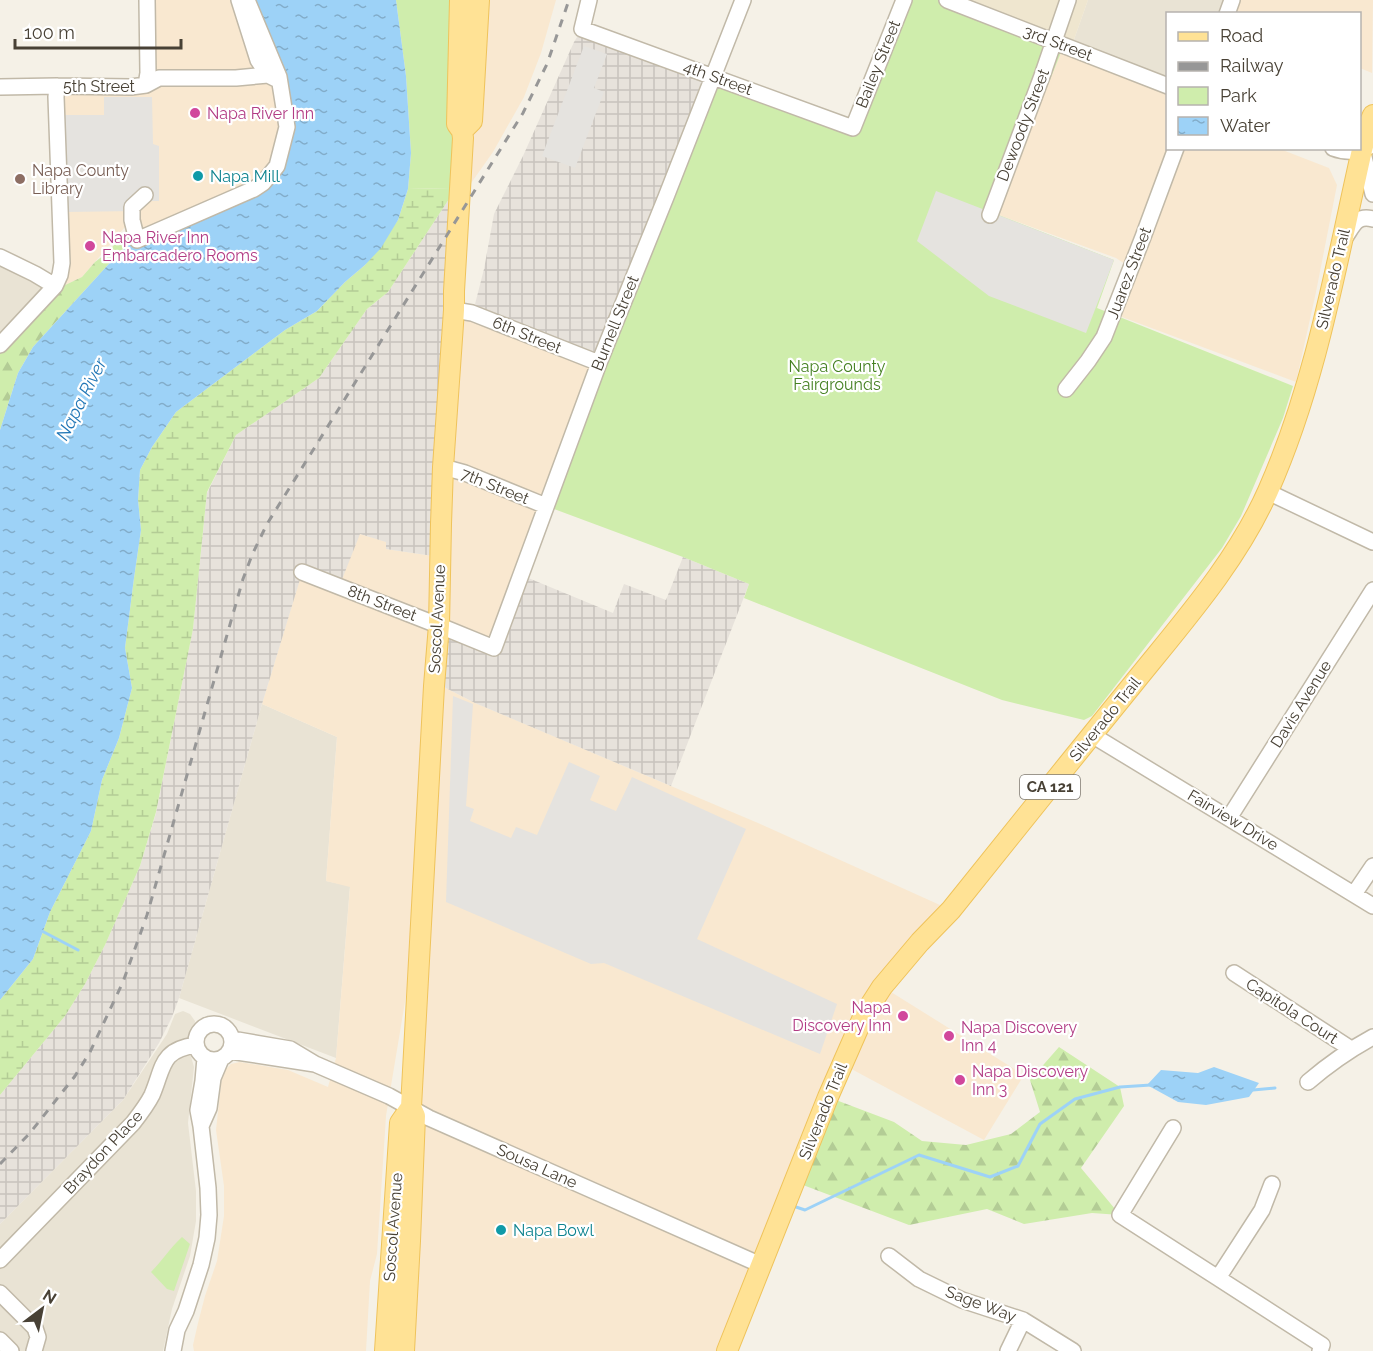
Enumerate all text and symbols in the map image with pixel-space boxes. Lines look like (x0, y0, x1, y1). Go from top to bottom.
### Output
scale bar (15, 12, 182, 50)
legend (1166, 12, 1361, 150)
street label: Bailey Street (852, 17, 904, 111)
street label: 3rd Street (1021, 21, 1096, 65)
text: 100 m (24, 22, 75, 43)
text: Road (1220, 25, 1263, 46)
text: Railway (1220, 55, 1284, 76)
street label: 4th Street (681, 57, 756, 99)
street label: Dewoody Street (993, 65, 1053, 184)
street label: 5th Street (63, 77, 136, 96)
text: Park (1220, 85, 1257, 106)
place label: Napa River Inn (207, 104, 314, 123)
marker: Napa River Inn (188, 106, 202, 120)
text: Water (1220, 115, 1271, 136)
place label: Napa County Library (32, 161, 129, 198)
place label: Napa Mill (210, 167, 281, 186)
marker: Napa Mill (191, 169, 205, 183)
marker: Napa County Library (13, 172, 27, 186)
street label: Juarez Street (1103, 224, 1155, 322)
street label: Silverado Trail (1312, 226, 1354, 331)
place label: Napa River Inn Embarcadero Rooms (102, 228, 258, 265)
marker: Napa River Inn Embarcadero Rooms (83, 239, 97, 253)
street label: Burnell Street (587, 272, 643, 373)
street label: 6th Street (490, 313, 565, 358)
water label: Napa River (51, 354, 111, 444)
park label: Napa County Fairgrounds (789, 357, 886, 394)
street label: 7th Street (458, 464, 532, 508)
street label: Soscol Avenue (425, 564, 449, 674)
street label: 8th Street (345, 581, 420, 625)
street label: Davis Avenue (1267, 657, 1335, 751)
street label: Silverado Trail (1065, 673, 1145, 765)
road number: CA 121 (1020, 775, 1080, 799)
street label: Fairview Drive (1184, 786, 1282, 854)
street label: Capitola Court (1242, 974, 1342, 1048)
place label: Napa Discovery Inn (792, 998, 891, 1035)
marker: Napa Discovery Inn (896, 1009, 910, 1023)
place label: Napa Discovery Inn 4 (961, 1018, 1077, 1055)
marker: Napa Discovery Inn 4 (942, 1029, 956, 1043)
street label: Silverado Trail (795, 1059, 851, 1162)
place label: Napa Discovery Inn 3 (972, 1062, 1088, 1099)
marker: Napa Discovery Inn 3 (953, 1073, 967, 1087)
street label: Braydon Place (60, 1106, 146, 1198)
street label: Sousa Lane (494, 1140, 580, 1192)
street label: Soscol Avenue (380, 1172, 406, 1282)
place label: Napa Bowl (513, 1221, 595, 1240)
marker: Napa Bowl (494, 1223, 508, 1237)
north arrow (12, 1279, 72, 1339)
street label: Sage Way (943, 1282, 1019, 1326)
text: N (39, 1285, 60, 1308)

